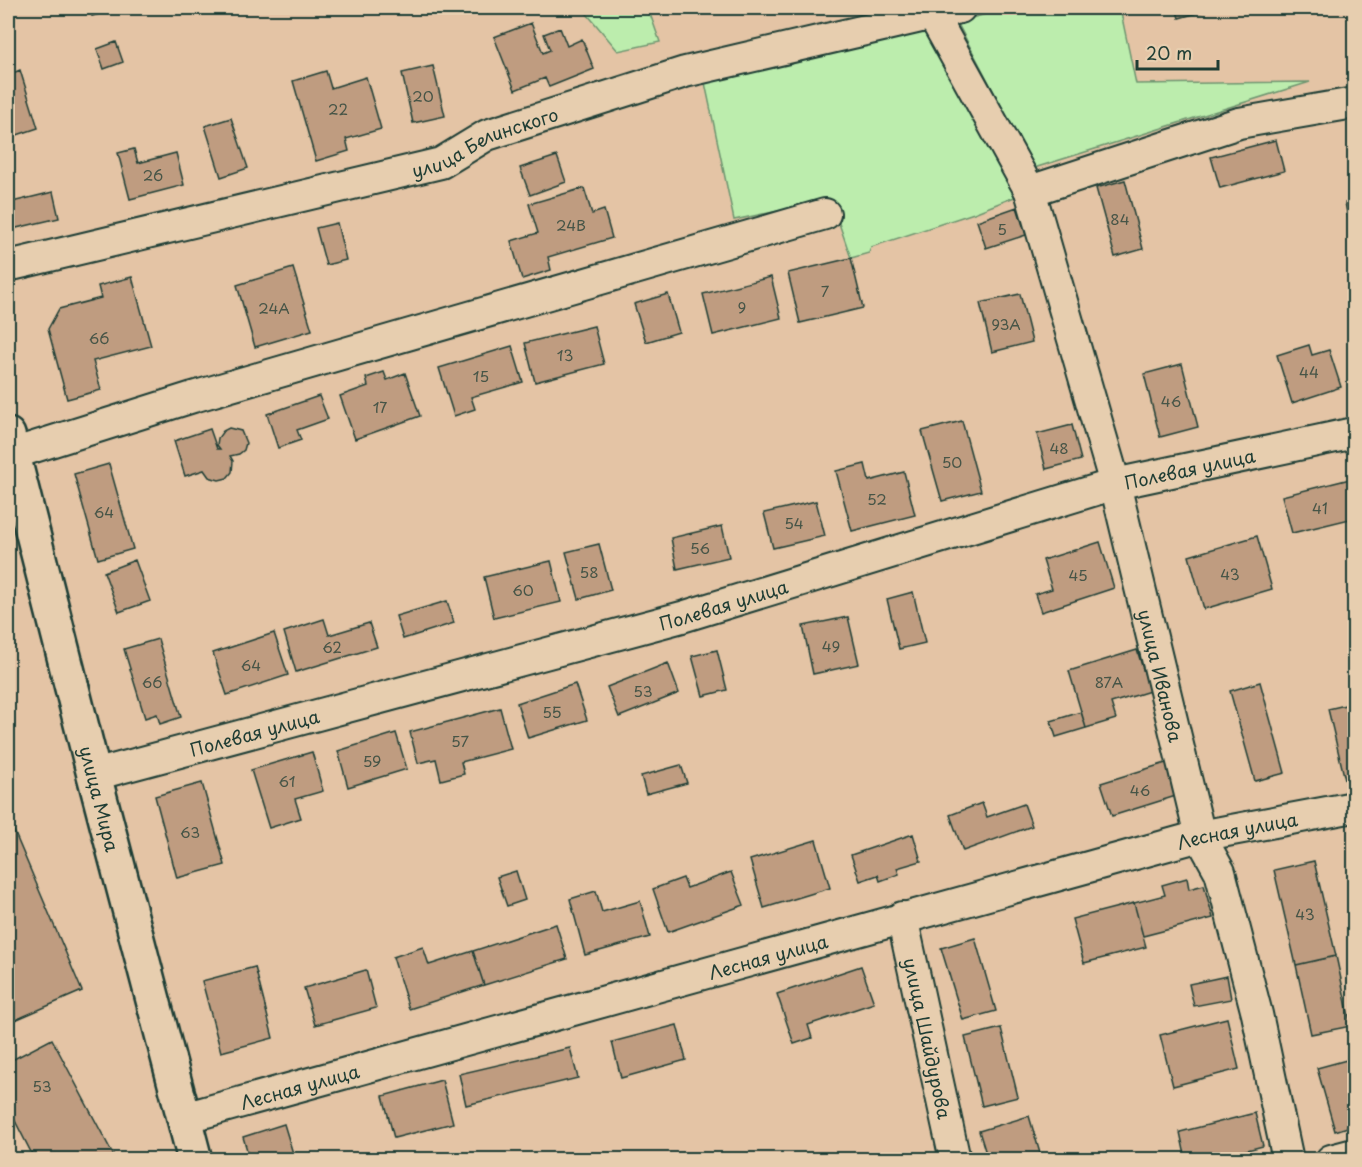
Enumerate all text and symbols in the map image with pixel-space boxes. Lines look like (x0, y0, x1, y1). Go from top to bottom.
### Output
scale bar (1137, 33, 1218, 71)
text: 20 m (1146, 39, 1192, 66)
house number: 20 (412, 84, 434, 107)
house number: 22 (328, 97, 348, 120)
street label: улица Белинского (409, 100, 561, 183)
house number: 26 (143, 163, 163, 186)
house number: 84 (1110, 207, 1130, 230)
house number: 24В (556, 213, 586, 236)
house number: 5 (997, 217, 1007, 240)
house number: 7 (821, 279, 830, 302)
house number: 9 (738, 295, 746, 318)
house number: 24А (258, 296, 290, 319)
house number: 93А (991, 312, 1021, 335)
house number: 66 (89, 326, 109, 349)
house number: 13 (557, 343, 573, 366)
house number: 44 (1299, 360, 1319, 383)
house number: 15 (473, 364, 489, 387)
house number: 46 (1161, 389, 1181, 412)
house number: 17 (373, 395, 387, 418)
house number: 48 (1049, 436, 1069, 459)
street label: Полевая улица (1121, 441, 1258, 495)
house number: 50 (942, 450, 962, 473)
house number: 52 (867, 487, 887, 510)
house number: 41 (1312, 496, 1328, 519)
house number: 64 (94, 500, 114, 523)
house number: 54 (784, 511, 804, 534)
house number: 56 (690, 536, 710, 559)
house number: 58 (579, 560, 599, 583)
house number: 43 (1220, 562, 1240, 585)
house number: 45 (1068, 563, 1088, 586)
street label: Полевая улица (656, 572, 792, 636)
house number: 60 (512, 578, 534, 601)
street label: улица Иванова (1132, 606, 1190, 745)
house number: 49 (822, 634, 840, 657)
house number: 62 (322, 635, 342, 658)
house number: 64 (241, 653, 261, 676)
house number: 66 (142, 670, 162, 693)
house number: 87А (1095, 670, 1123, 693)
house number: 53 (633, 679, 653, 702)
house number: 55 (542, 700, 562, 723)
street label: Полевая улица (186, 701, 323, 762)
house number: 57 (451, 729, 469, 752)
street label: улица Мира (74, 743, 127, 855)
house number: 59 (363, 749, 381, 772)
house number: 61 (279, 769, 295, 792)
house number: 46 (1130, 778, 1150, 801)
street label: Лесная улица (1174, 804, 1300, 855)
house number: 63 (180, 820, 200, 843)
house number: 43 (1295, 902, 1315, 925)
street label: Лесная улица (705, 926, 831, 985)
street label: улица Шайдурова (898, 955, 959, 1122)
street label: Лесная улица (237, 1056, 363, 1115)
house number: 53 (32, 1074, 52, 1097)

